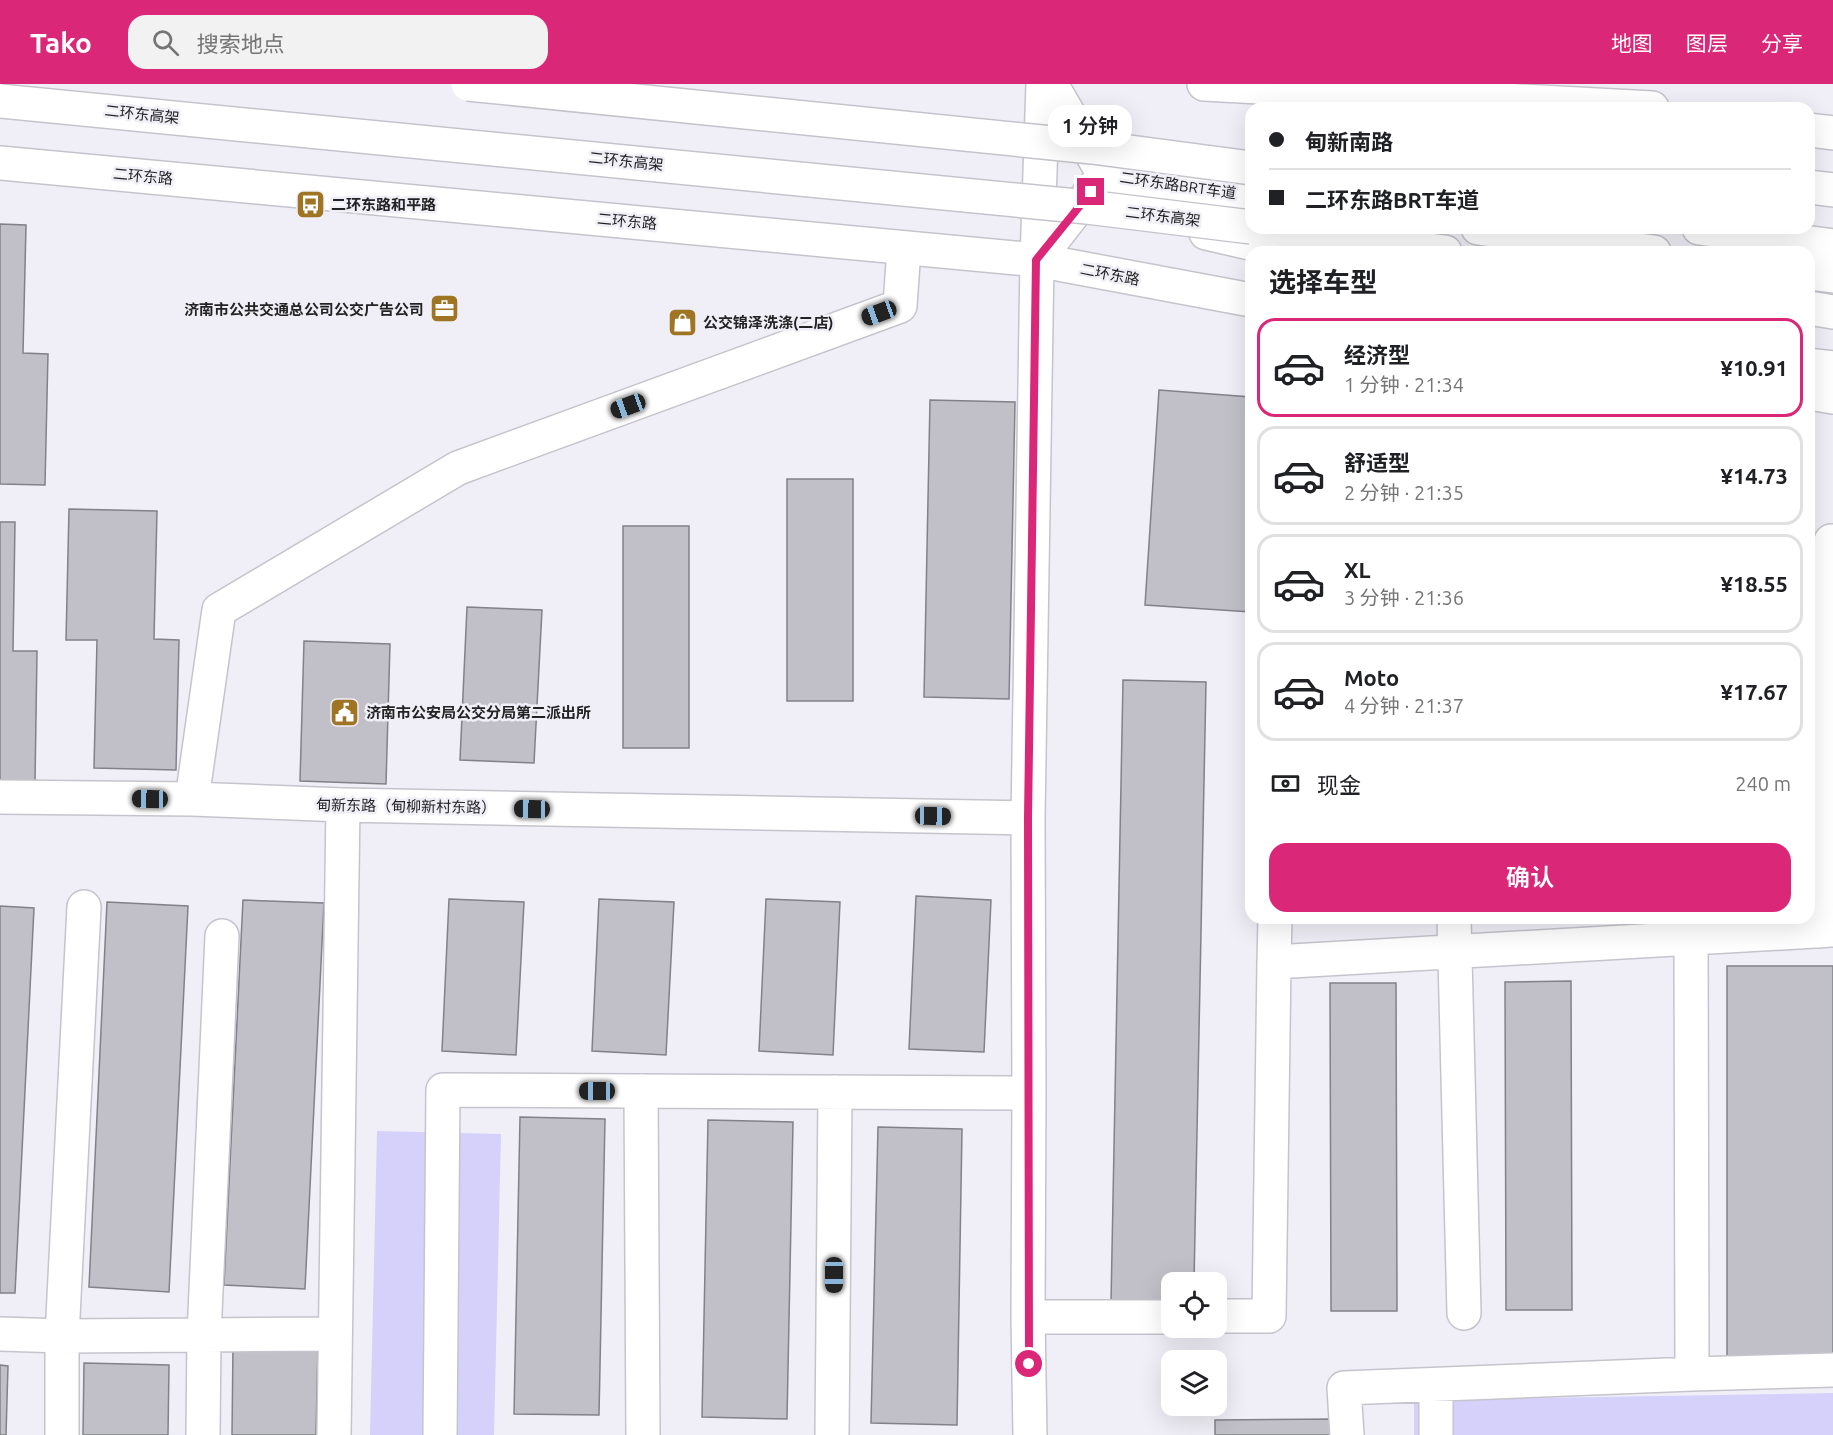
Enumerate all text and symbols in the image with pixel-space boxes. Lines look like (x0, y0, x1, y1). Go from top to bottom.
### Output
search box (128, 15, 548, 69)
icon: search (149, 26, 182, 59)
text: Tako (30, 27, 92, 58)
text: 搜索地点 (197, 31, 285, 56)
text: 地图 (1611, 31, 1653, 55)
text: 图层 (1686, 31, 1728, 55)
text: 分享 (1761, 31, 1803, 55)
street label: 二环东高架 (104, 102, 180, 126)
callout: 1 分钟 (1049, 105, 1133, 147)
text: 1 分钟 (1062, 114, 1118, 137)
text: 甸新南路 (1305, 129, 1393, 154)
street label: 二环东高架 (588, 149, 664, 173)
street label: 二环东路 (112, 165, 174, 187)
street label: 二环东路BRT车道 (1119, 168, 1237, 202)
route end (1077, 178, 1104, 205)
text: 二环东路BRT车道 (1305, 187, 1479, 212)
bus stop icon: 二环东路和平路 (294, 188, 326, 220)
place label: 二环东路和平路 (331, 196, 436, 213)
street label: 二环东高架 (1125, 203, 1201, 229)
street label: 二环东路 (596, 210, 658, 232)
street label: 二环东路 (1079, 260, 1141, 288)
text: 选择车型 (1269, 267, 1377, 297)
office icon: 济南市公共交通总公司公交广告公司 (429, 293, 461, 325)
car (859, 298, 899, 328)
place label: 济南市公共交通总公司公交广告公司 (184, 301, 424, 318)
shop icon: 公交锦泽洗涤(二店) (666, 306, 698, 338)
place label: 公交锦泽洗涤(二店) (703, 314, 833, 331)
icon: car (1272, 341, 1326, 395)
text: 经济型 (1344, 342, 1410, 367)
text: ¥10.91 (1721, 355, 1788, 380)
text: 1 分钟 · 21:34 (1344, 373, 1464, 396)
car (608, 391, 648, 421)
icon: car (1272, 449, 1326, 503)
text: 舒适型 (1344, 450, 1410, 475)
text: ¥14.73 (1721, 463, 1788, 488)
text: 2 分钟 · 21:35 (1344, 481, 1464, 504)
icon: car (1272, 557, 1326, 611)
text: XL (1344, 557, 1371, 582)
text: ¥18.55 (1721, 571, 1788, 596)
text: 3 分钟 · 21:36 (1344, 586, 1464, 609)
icon: car (1272, 665, 1326, 719)
text: Moto (1344, 665, 1399, 690)
text: ¥17.67 (1721, 679, 1788, 704)
text: 4 分钟 · 21:37 (1344, 694, 1464, 717)
public building icon: 济南市公安局公交分局第二派出所 (329, 696, 361, 728)
place label: 济南市公安局公交分局第二派出所 (366, 704, 591, 721)
icon: cash (1269, 767, 1302, 800)
text: 现金 (1317, 772, 1361, 797)
text: 240 m (1735, 772, 1791, 795)
car (132, 790, 168, 808)
street label: 甸新东路（甸柳新村东路） (316, 796, 496, 816)
car (514, 800, 550, 818)
car (915, 807, 951, 825)
button: 确认 (1269, 843, 1791, 912)
car (579, 1082, 615, 1100)
car (825, 1257, 843, 1293)
map controls (1161, 1272, 1227, 1416)
button: locate (1161, 1272, 1227, 1338)
route start (1015, 1350, 1042, 1377)
button: layers (1161, 1350, 1227, 1416)

